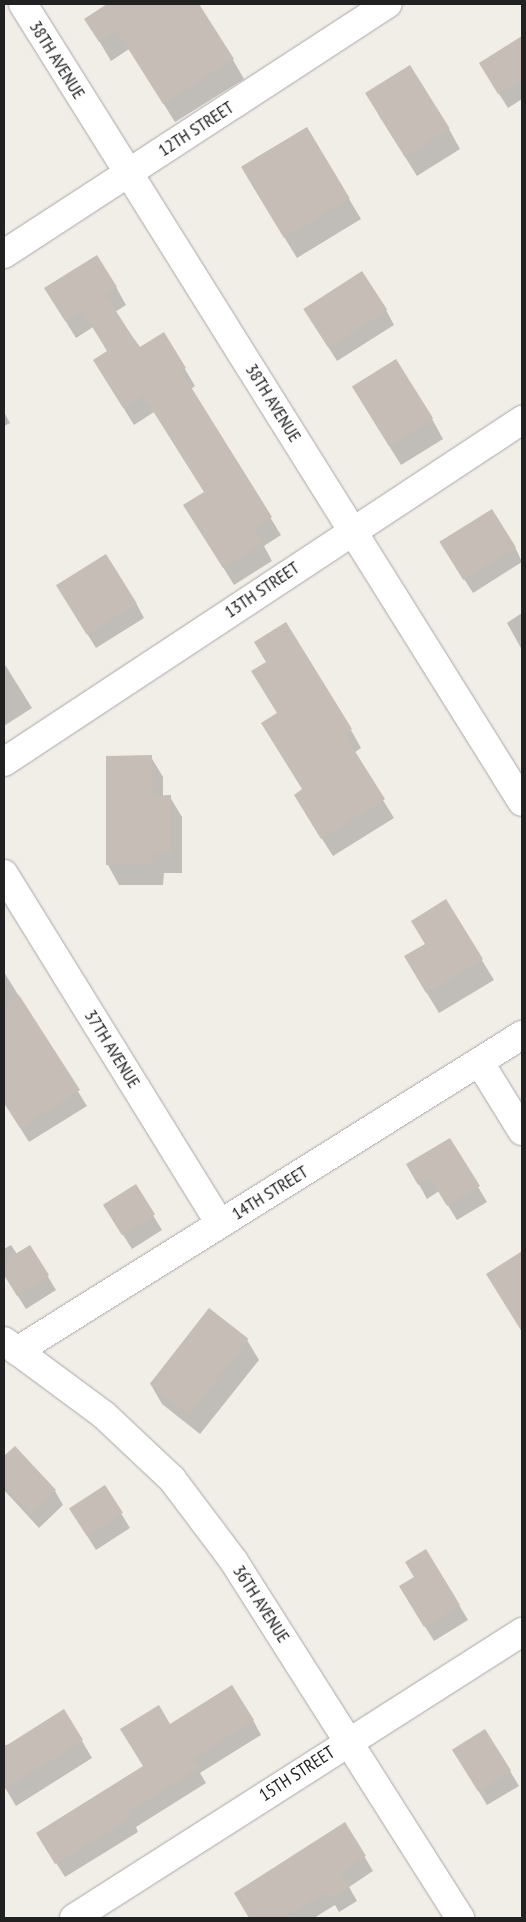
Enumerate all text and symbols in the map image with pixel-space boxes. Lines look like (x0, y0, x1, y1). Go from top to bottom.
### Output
street label: 38TH AVENUE (24, 17, 90, 103)
street label: 12TH STREET (154, 97, 238, 161)
street label: 38TH AVENUE (240, 360, 306, 446)
street label: 13TH STREET (220, 557, 304, 623)
street label: 37TH AVENUE (79, 1006, 145, 1092)
street label: 14TH STREET (228, 1161, 312, 1225)
street label: 36TH AVENUE (228, 1561, 294, 1647)
street label: 15TH STREET (255, 1742, 339, 1806)

